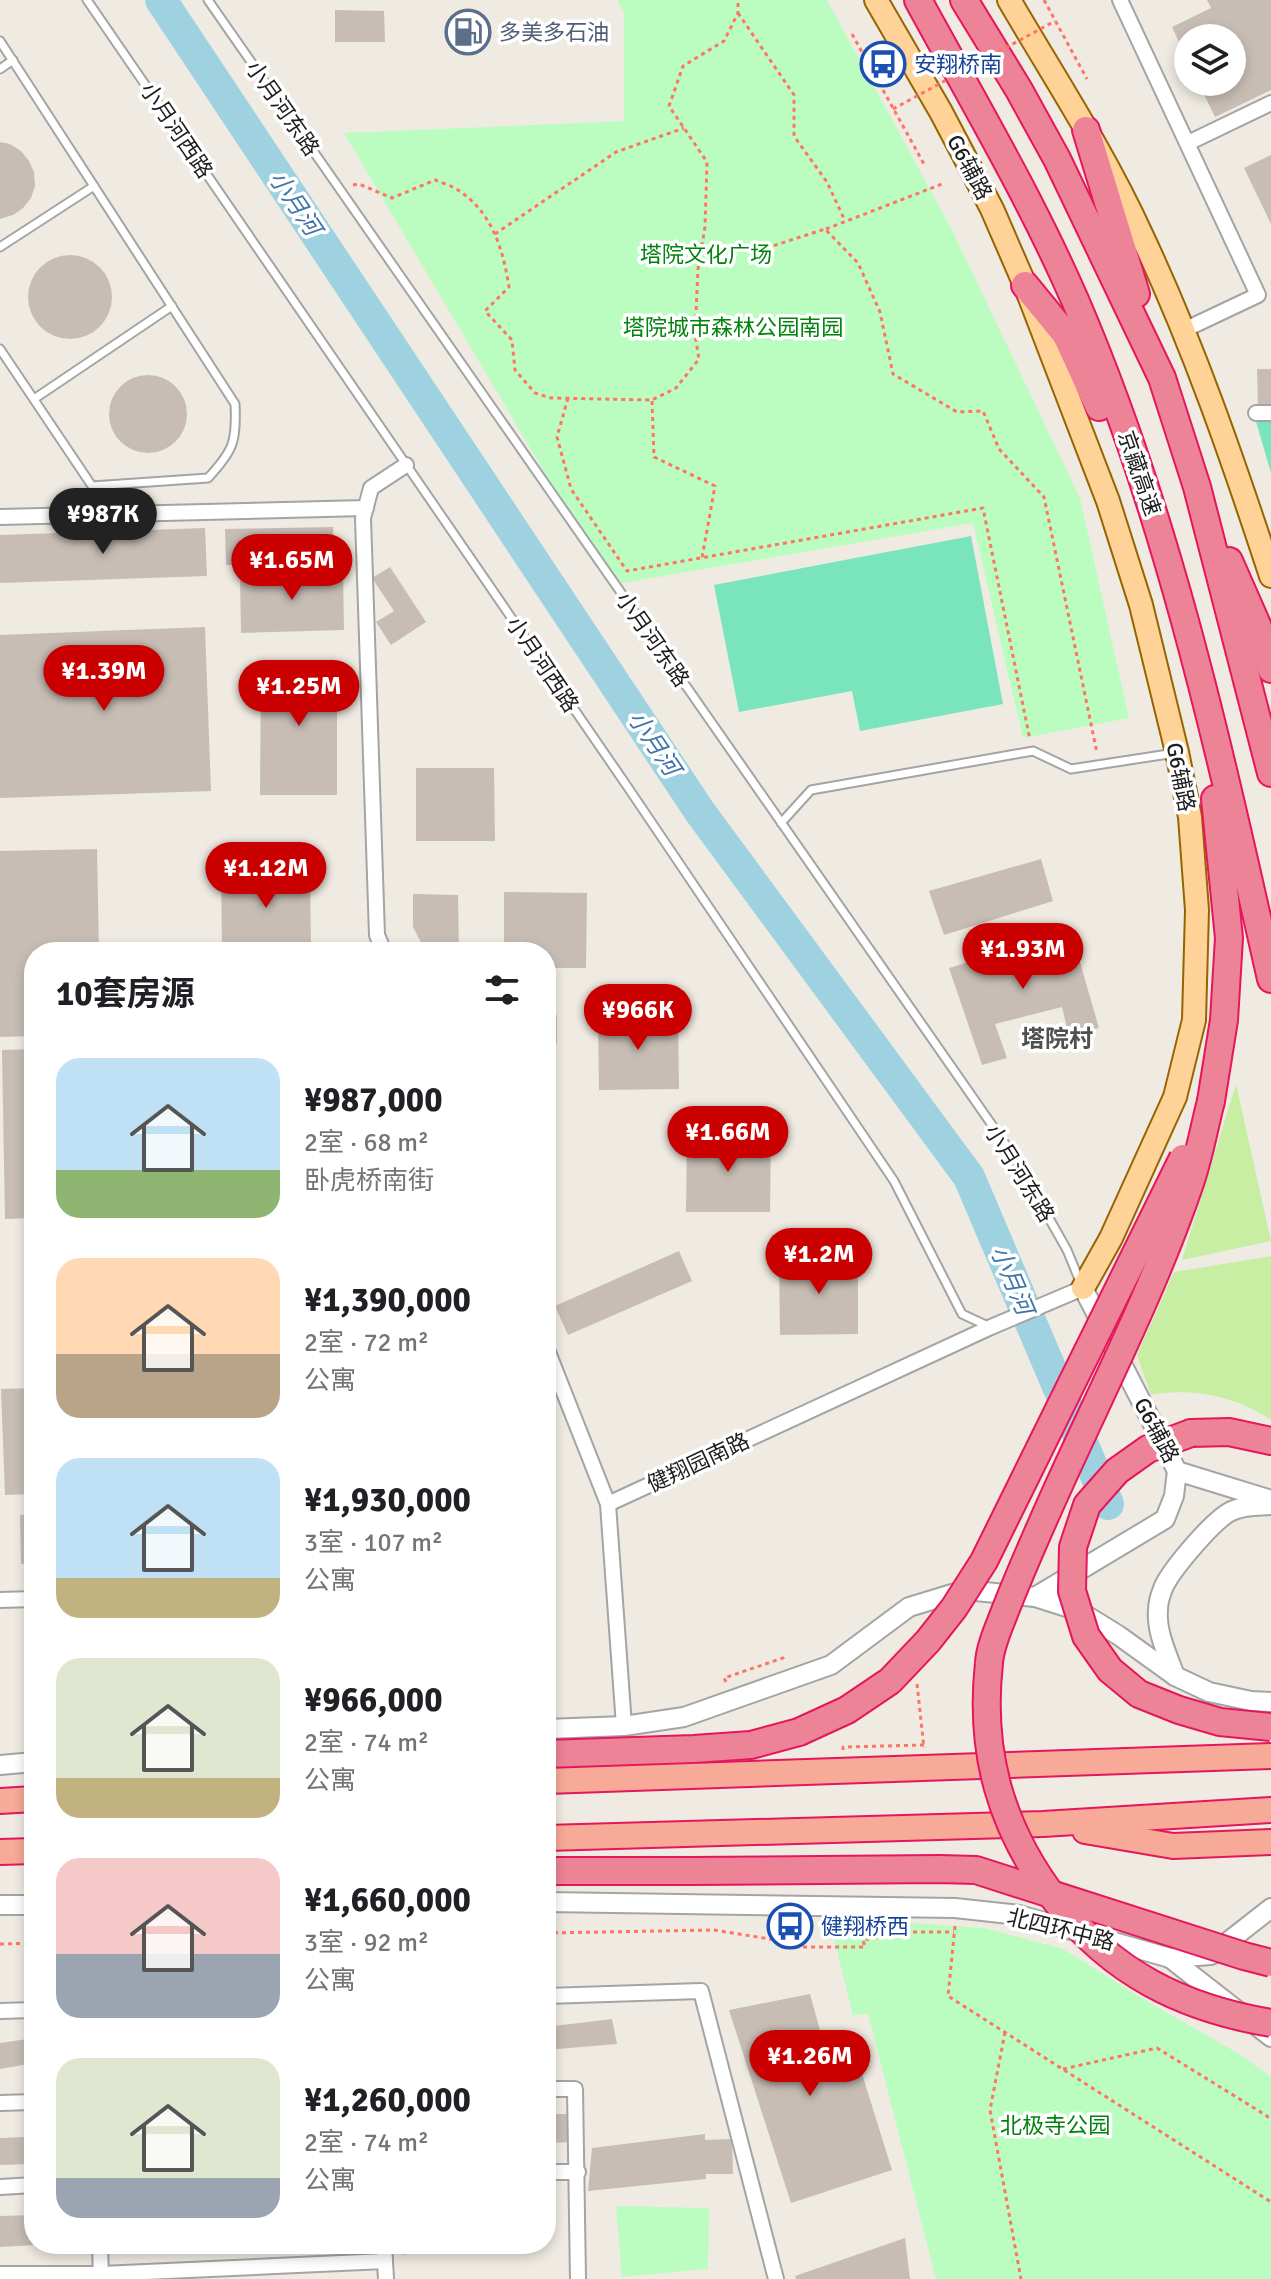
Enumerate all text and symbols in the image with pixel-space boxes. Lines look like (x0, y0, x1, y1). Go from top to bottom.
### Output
fuel station icon: 多美多石油 (444, 8, 492, 56)
place label: 多美多石油 (499, 19, 609, 46)
map controls (1174, 24, 1246, 96)
button: layers (1174, 24, 1246, 96)
bus stop icon: 安翔桥南 (859, 40, 907, 88)
place label: 安翔桥南 (914, 51, 1002, 78)
street label: 小月河东路 (240, 55, 325, 161)
street label: 小月河西路 (135, 77, 219, 183)
street label: G6辅路 (941, 130, 998, 204)
water label: 小月河 (262, 165, 330, 245)
park label: 塔院文化广场 (640, 241, 772, 268)
park label: 塔院城市森林公园南园 (623, 314, 843, 341)
street label: 京藏高速 (1112, 427, 1167, 519)
pin: ¥987K (47, 488, 159, 556)
text: ¥987K (67, 498, 139, 530)
pin: ¥1.65M (227, 534, 357, 602)
text: ¥1.65M (249, 544, 335, 576)
street label: 小月河东路 (610, 586, 695, 692)
street label: 小月河西路 (501, 611, 585, 717)
pin: ¥1.39M (39, 645, 169, 713)
text: ¥1.39M (61, 655, 147, 687)
pin: ¥1.25M (234, 660, 364, 728)
text: ¥1.25M (256, 670, 342, 702)
water label: 小月河 (621, 705, 689, 785)
street label: G6辅路 (1161, 740, 1200, 814)
pin: ¥1.12M (201, 842, 331, 910)
text: ¥1.12M (223, 852, 309, 884)
pin: ¥1.93M (958, 923, 1088, 991)
text: ¥1.93M (980, 933, 1066, 965)
icon: filters (480, 968, 524, 1012)
text: 10套房源 (56, 973, 195, 1015)
pin: ¥966K (582, 984, 694, 1052)
text: ¥966K (602, 994, 674, 1026)
district label: 塔院村 (1021, 1024, 1093, 1054)
text: ¥987,000 (304, 1079, 443, 1121)
icon: home (120, 1090, 216, 1186)
pin: ¥1.66M (663, 1106, 793, 1174)
text: ¥1.66M (685, 1116, 771, 1148)
street label: 小月河东路 (979, 1119, 1060, 1227)
text: 2室 · 68 m² (304, 1127, 429, 1159)
text: 卧虎桥南街 (304, 1165, 434, 1197)
pin: ¥1.2M (763, 1228, 875, 1296)
text: ¥1.2M (783, 1238, 855, 1270)
water label: 小月河 (984, 1241, 1041, 1323)
text: ¥1,390,000 (304, 1279, 471, 1321)
icon: home (120, 1290, 216, 1386)
text: 2室 · 72 m² (304, 1327, 429, 1359)
text: 公寓 (304, 1365, 356, 1397)
street label: G6辅路 (1128, 1393, 1185, 1467)
street label: 健翔园南路 (643, 1427, 754, 1498)
text: ¥1,930,000 (304, 1479, 471, 1521)
icon: home (120, 1490, 216, 1586)
text: 3室 · 107 m² (304, 1527, 443, 1559)
text: 公寓 (304, 1565, 356, 1597)
text: ¥966,000 (304, 1679, 443, 1721)
icon: home (120, 1690, 216, 1786)
text: 2室 · 74 m² (304, 1727, 429, 1759)
text: 公寓 (304, 1765, 356, 1797)
text: ¥1,660,000 (304, 1879, 471, 1921)
icon: home (120, 1890, 216, 1986)
bus stop icon: 健翔桥西 (766, 1902, 814, 1950)
street label: 北四环中路 (1004, 1903, 1118, 1956)
place label: 健翔桥西 (821, 1913, 909, 1940)
text: 3室 · 92 m² (304, 1927, 429, 1959)
text: 公寓 (304, 1965, 356, 1997)
pin: ¥1.26M (745, 2030, 875, 2098)
text: ¥1.26M (767, 2040, 853, 2072)
text: ¥1,260,000 (304, 2079, 471, 2121)
icon: home (120, 2090, 216, 2186)
park label: 北极寺公园 (1000, 2112, 1110, 2139)
text: 2室 · 74 m² (304, 2127, 429, 2159)
text: 公寓 (304, 2165, 356, 2197)

